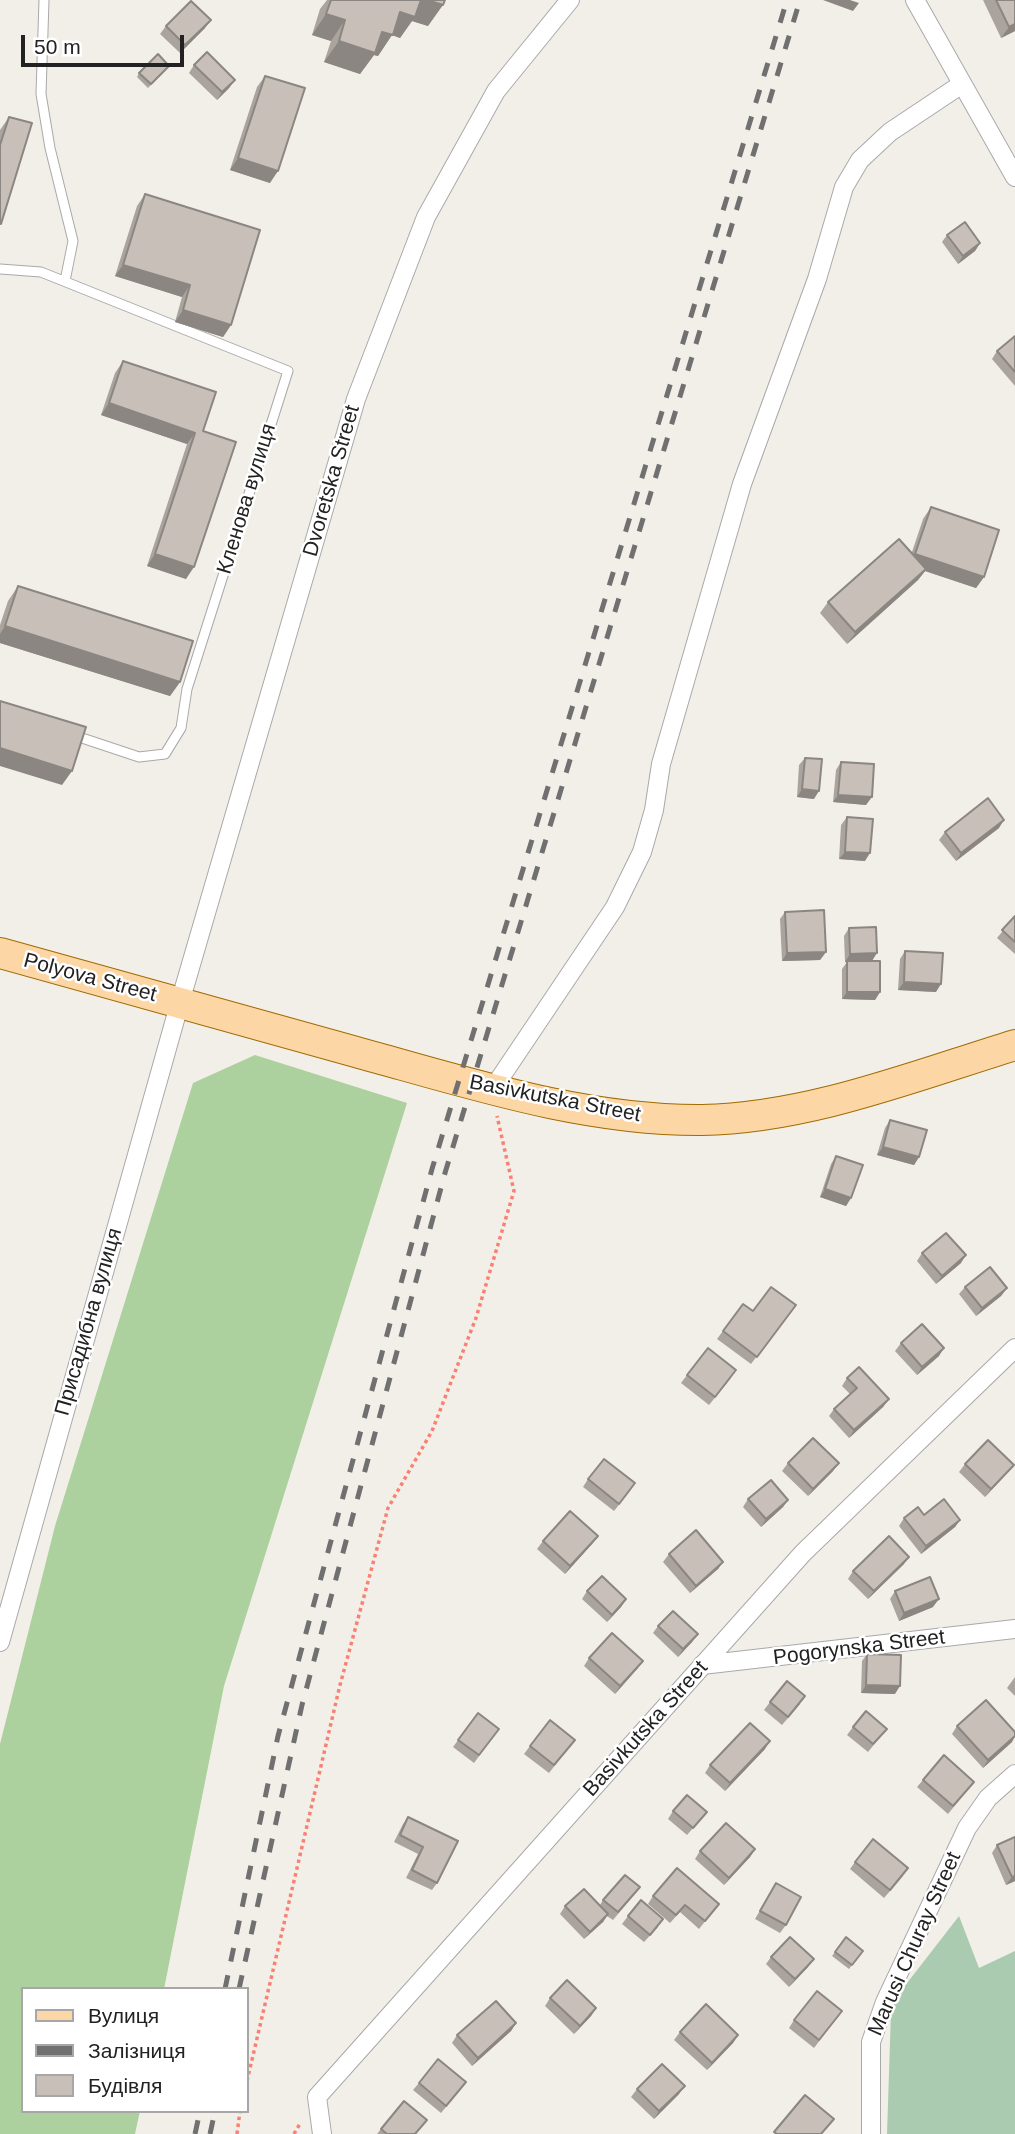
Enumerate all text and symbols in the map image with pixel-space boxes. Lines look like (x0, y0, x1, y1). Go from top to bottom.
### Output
scale bar (24, 21, 187, 65)
text: 50 m (34, 35, 81, 58)
street label: Dvoretska Street (298, 402, 366, 560)
street label: Кленова вулиця (212, 421, 282, 577)
street label: Polyova Street (21, 948, 159, 1008)
street label: Basivkutska Street (467, 1070, 643, 1128)
street label: Присадибна вулиця (50, 1225, 128, 1419)
street label: Pogorynska Street (772, 1625, 946, 1671)
street label: Basivkutska Street (578, 1656, 714, 1802)
street label: Marusi Churay Street (863, 1848, 967, 2040)
legend (21, 1987, 248, 2113)
text: Вулиця (88, 2004, 159, 2027)
text: Залізниця (88, 2039, 186, 2062)
text: Будівля (88, 2074, 162, 2097)

